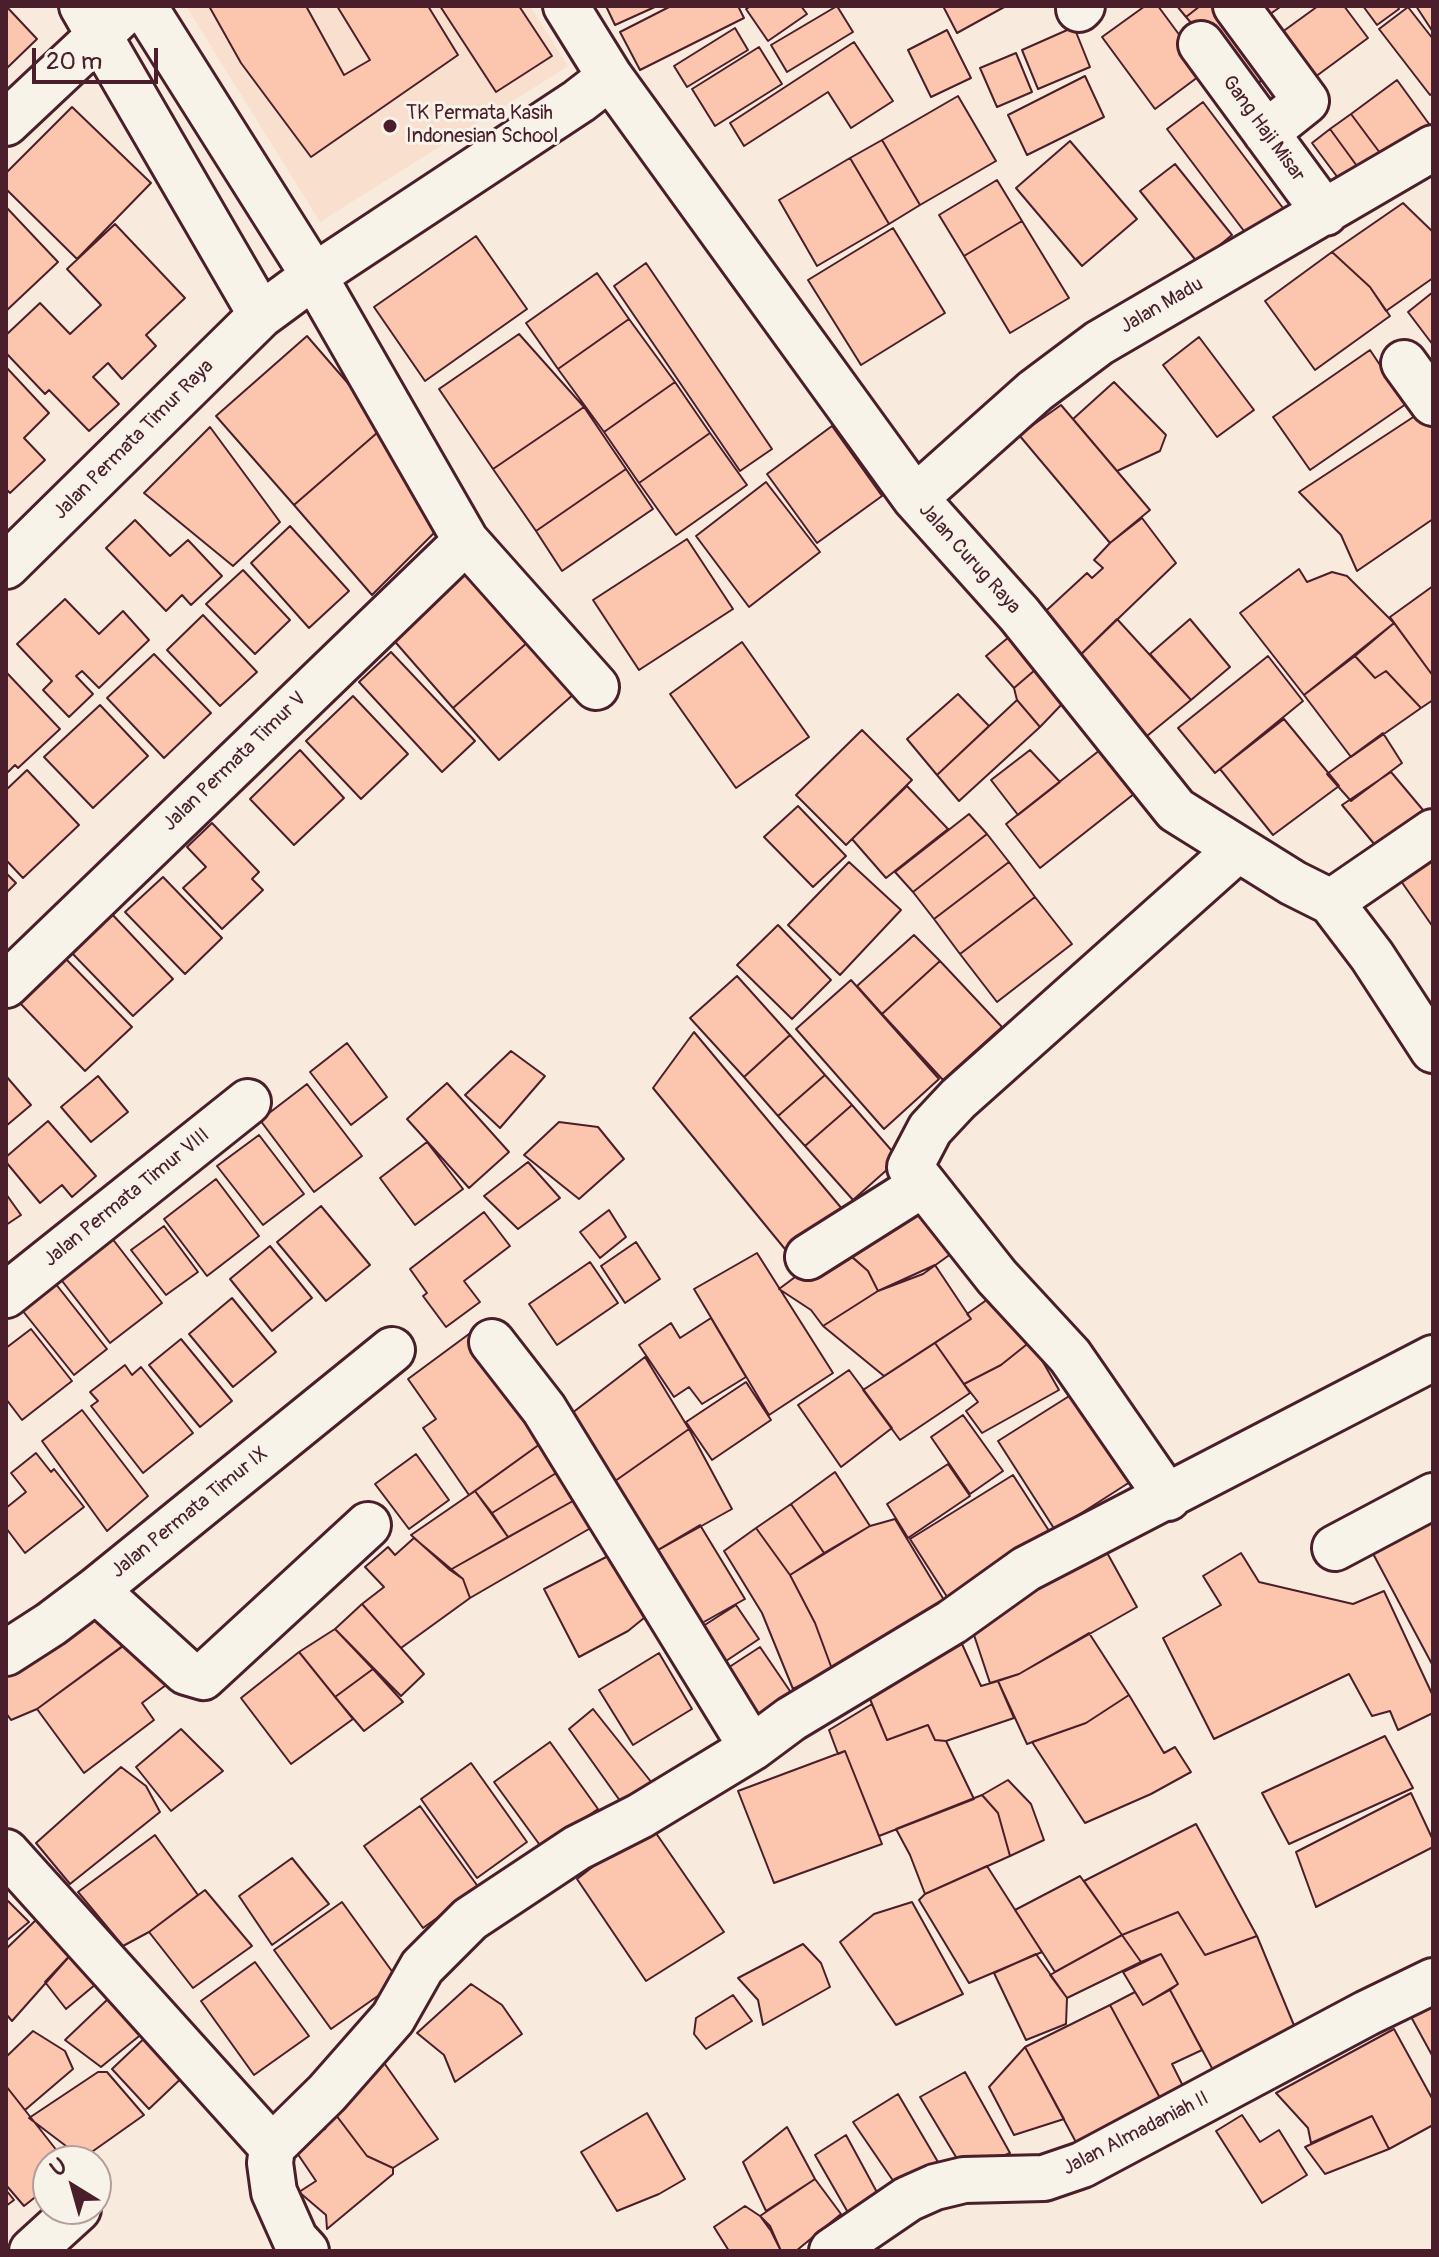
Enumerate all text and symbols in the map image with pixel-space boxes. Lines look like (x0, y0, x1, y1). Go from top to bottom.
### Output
scale bar (36, 32, 162, 82)
text: 20 m (46, 47, 102, 76)
street label: Gang Haji Misar (1216, 71, 1310, 187)
place label: TK Permata Kasih Indonesian School (406, 102, 558, 149)
marker: TK Permata Kasih Indonesian School (381, 117, 399, 135)
street label: Jalan Madu (1116, 273, 1208, 339)
street label: Jalan Permata Timur Raya (49, 355, 219, 525)
street label: Jalan Curug Raya (913, 499, 1025, 619)
street label: Jalan Permata Timur V (158, 687, 312, 837)
street label: Jalan Permata Timur VIII (39, 1124, 215, 1272)
street label: Jalan Permata Timur IX (107, 1442, 273, 1584)
street label: Jalan Almadaniah II (1059, 2087, 1213, 2181)
north arrow (32, 2145, 112, 2225)
text: U (45, 2152, 73, 2183)

